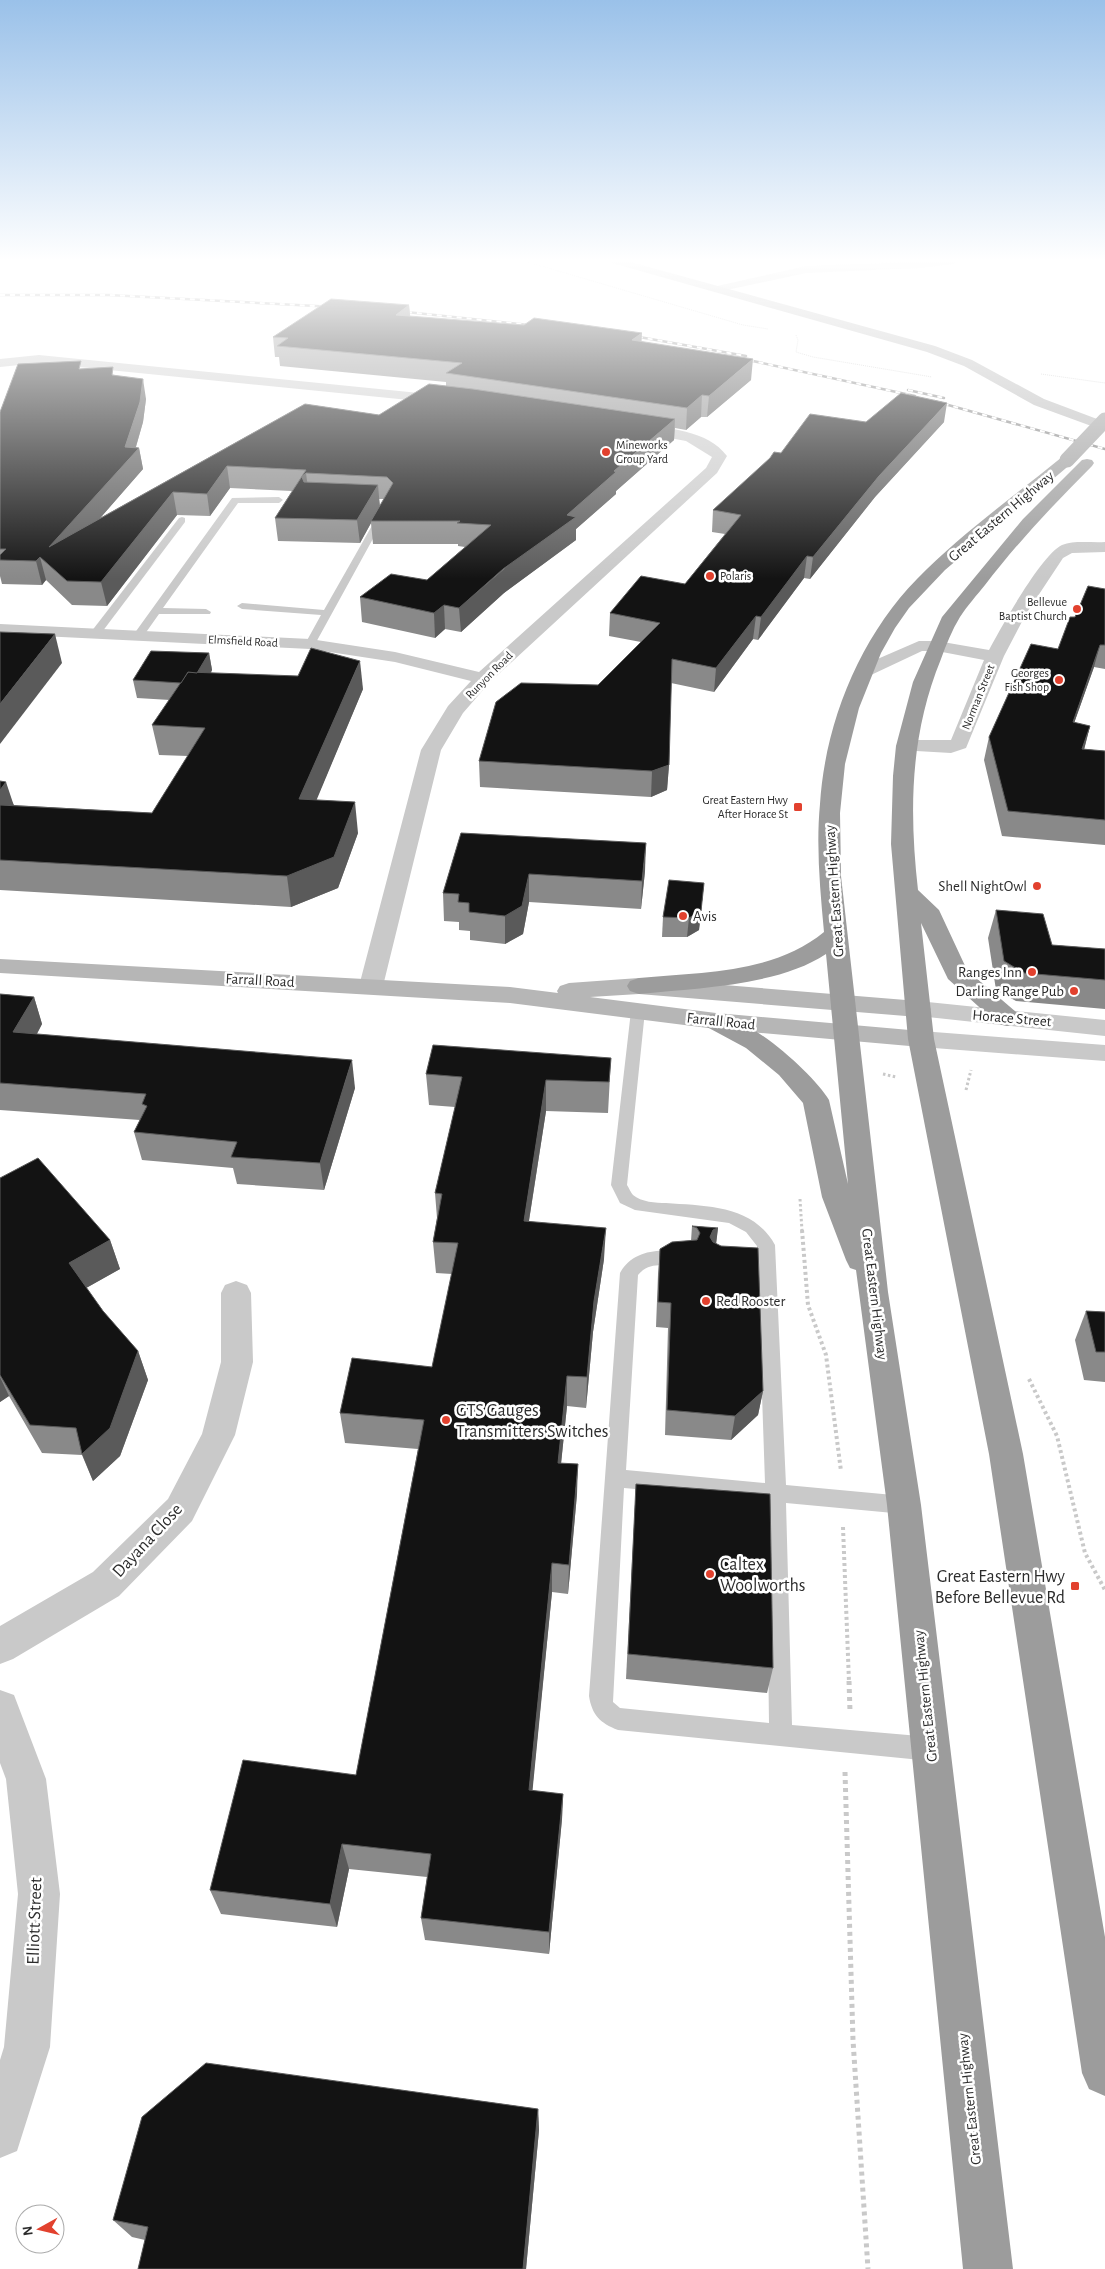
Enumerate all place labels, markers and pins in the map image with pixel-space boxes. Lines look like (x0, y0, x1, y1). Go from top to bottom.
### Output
place label: Mineworks Group Yard (616, 439, 668, 465)
marker: Mineworks Group Yard (600, 446, 612, 458)
marker: Polaris (704, 570, 716, 582)
place label: Polaris (720, 570, 751, 582)
place label: Bellevue Baptist Church (999, 596, 1067, 622)
marker: Bellevue Baptist Church (1071, 603, 1083, 615)
place label: Georges Fish Shop (1004, 667, 1049, 693)
marker: Georges Fish Shop (1053, 674, 1065, 686)
place label: Great Eastern Hwy After Horace St (702, 794, 788, 820)
marker: Great Eastern Hwy After Horace St (792, 801, 804, 813)
place label: Shell NightOwl (938, 879, 1027, 894)
marker: Shell NightOwl (1031, 880, 1043, 892)
place label: Avis (693, 909, 717, 924)
marker: Avis (677, 910, 689, 922)
place label: Ranges Inn (958, 965, 1022, 980)
marker: Ranges Inn (1026, 966, 1038, 978)
place label: Darling Range Pub (956, 984, 1064, 999)
marker: Darling Range Pub (1068, 985, 1080, 997)
place label: Red Rooster (716, 1294, 786, 1309)
marker: Red Rooster (700, 1295, 712, 1307)
place label: GTS Gauges Transmitters Switches (456, 1402, 608, 1441)
marker: GTS Gauges Transmitters Switches (440, 1414, 452, 1426)
place label: Caltex Woolworths (720, 1556, 806, 1595)
marker: Caltex Woolworths (704, 1568, 716, 1580)
place label: Great Eastern Hwy Before Bellevue Rd (935, 1568, 1065, 1607)
marker: Great Eastern Hwy Before Bellevue Rd (1069, 1580, 1081, 1592)

